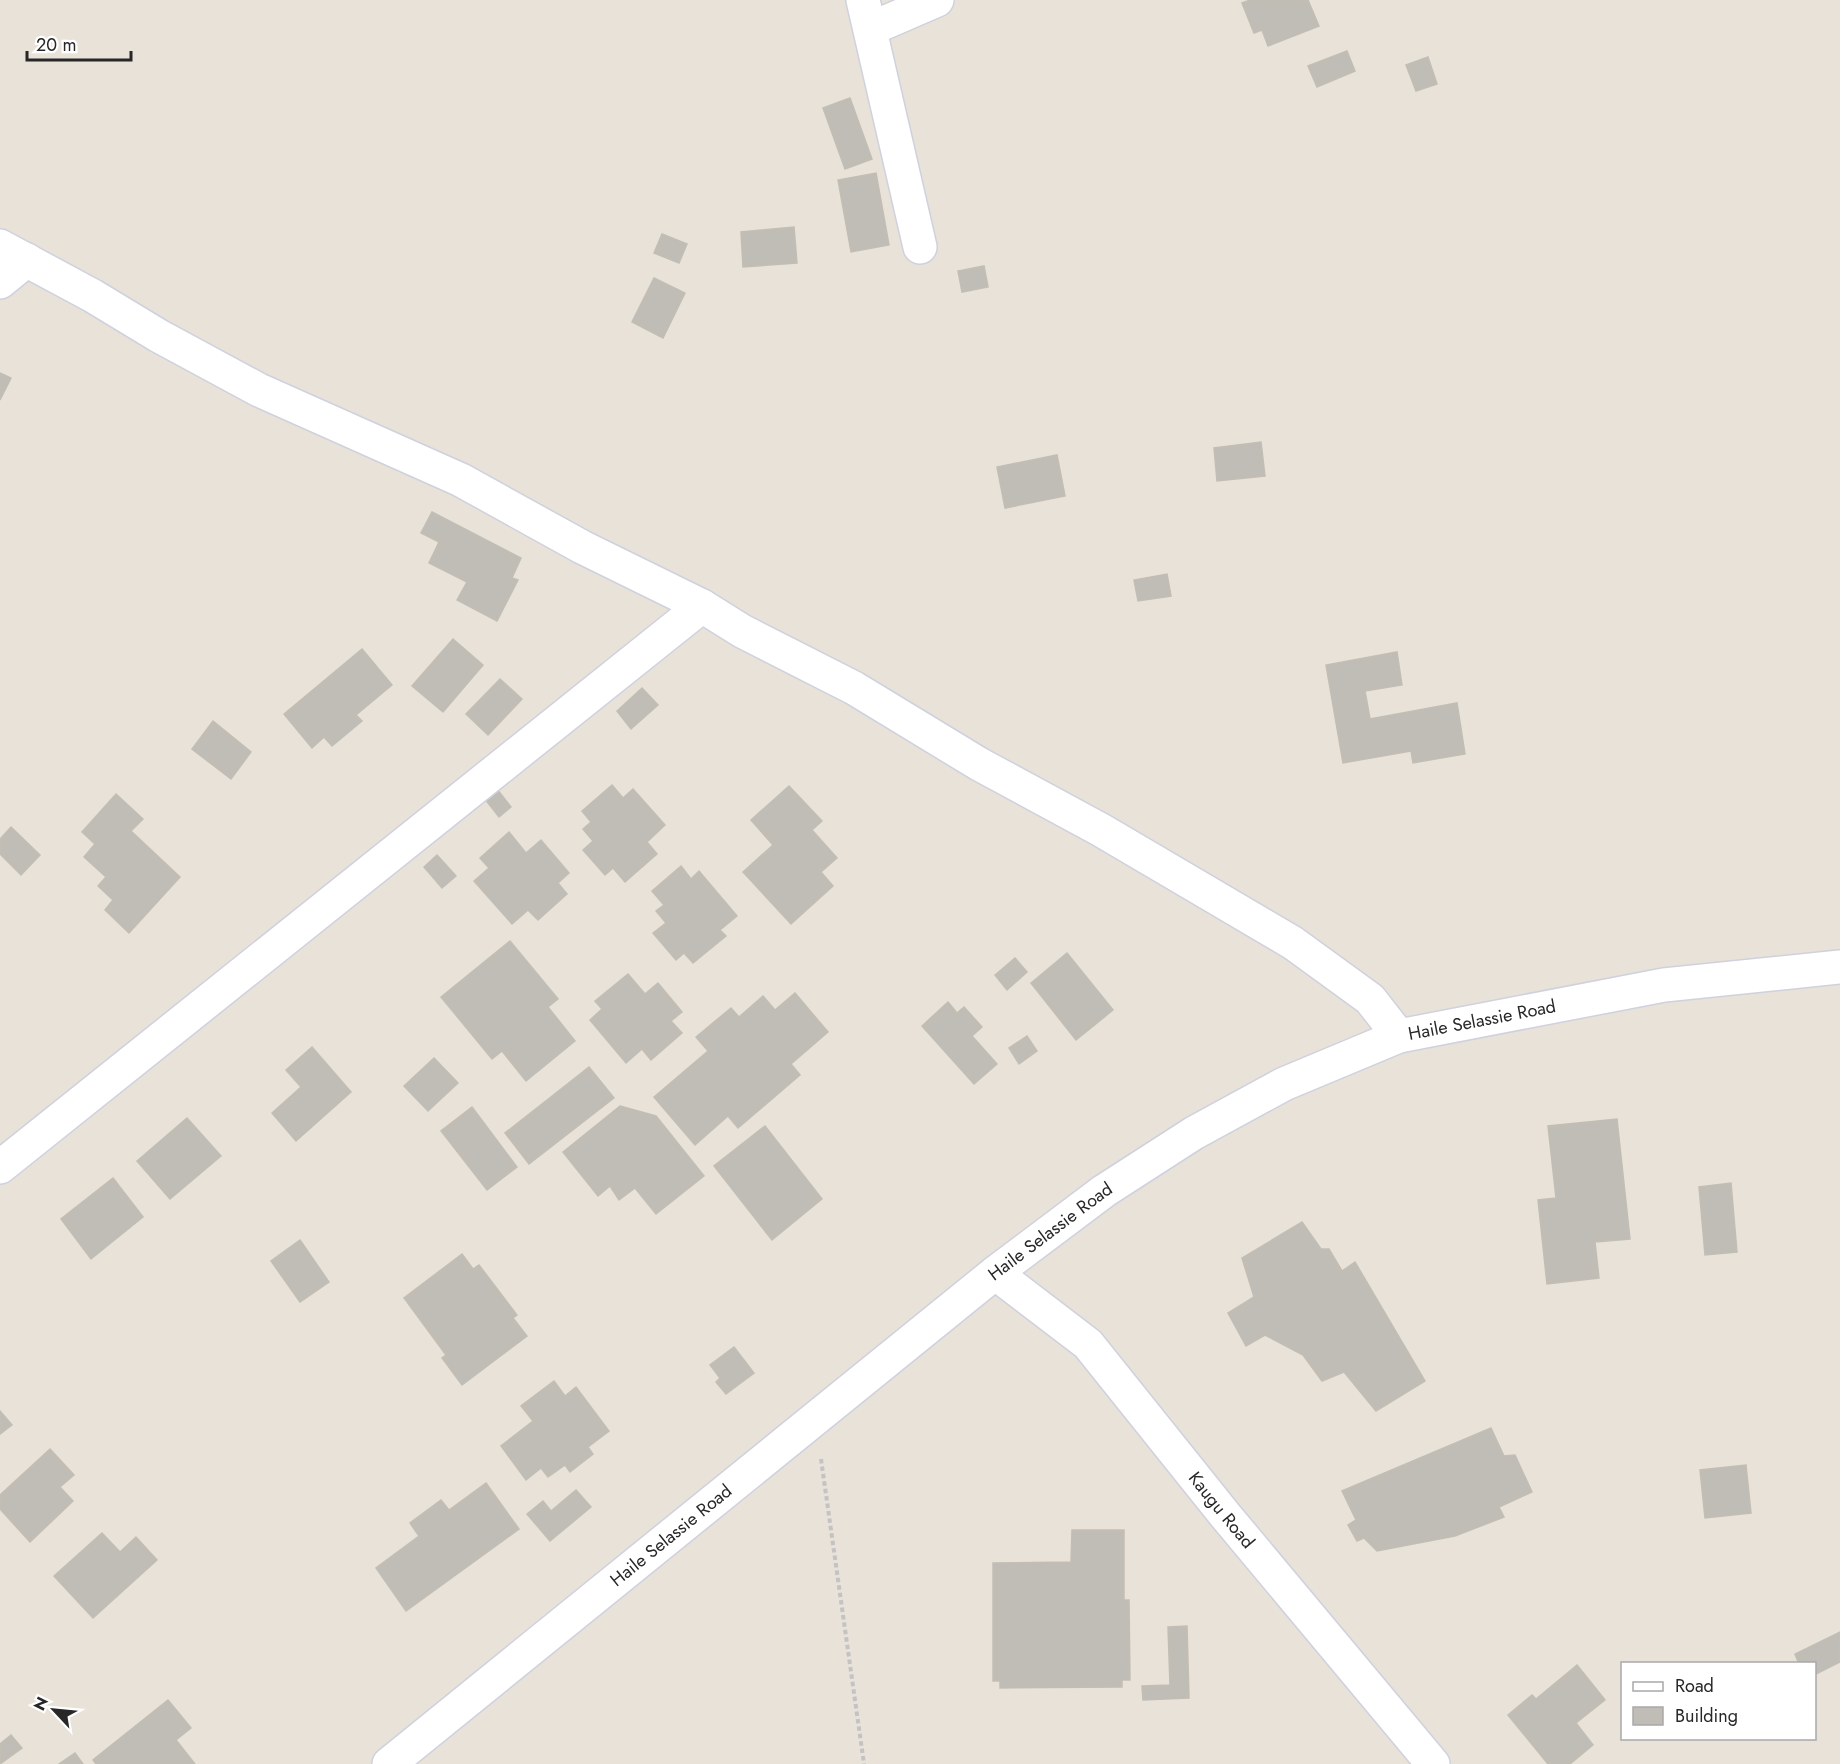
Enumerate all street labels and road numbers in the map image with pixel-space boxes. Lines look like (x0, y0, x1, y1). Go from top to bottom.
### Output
street label: Haile Selassie Road (1406, 993, 1558, 1047)
street label: Haile Selassie Road (983, 1176, 1117, 1287)
street label: Kaugu Road (1182, 1466, 1261, 1554)
street label: Haile Selassie Road (605, 1478, 737, 1593)

